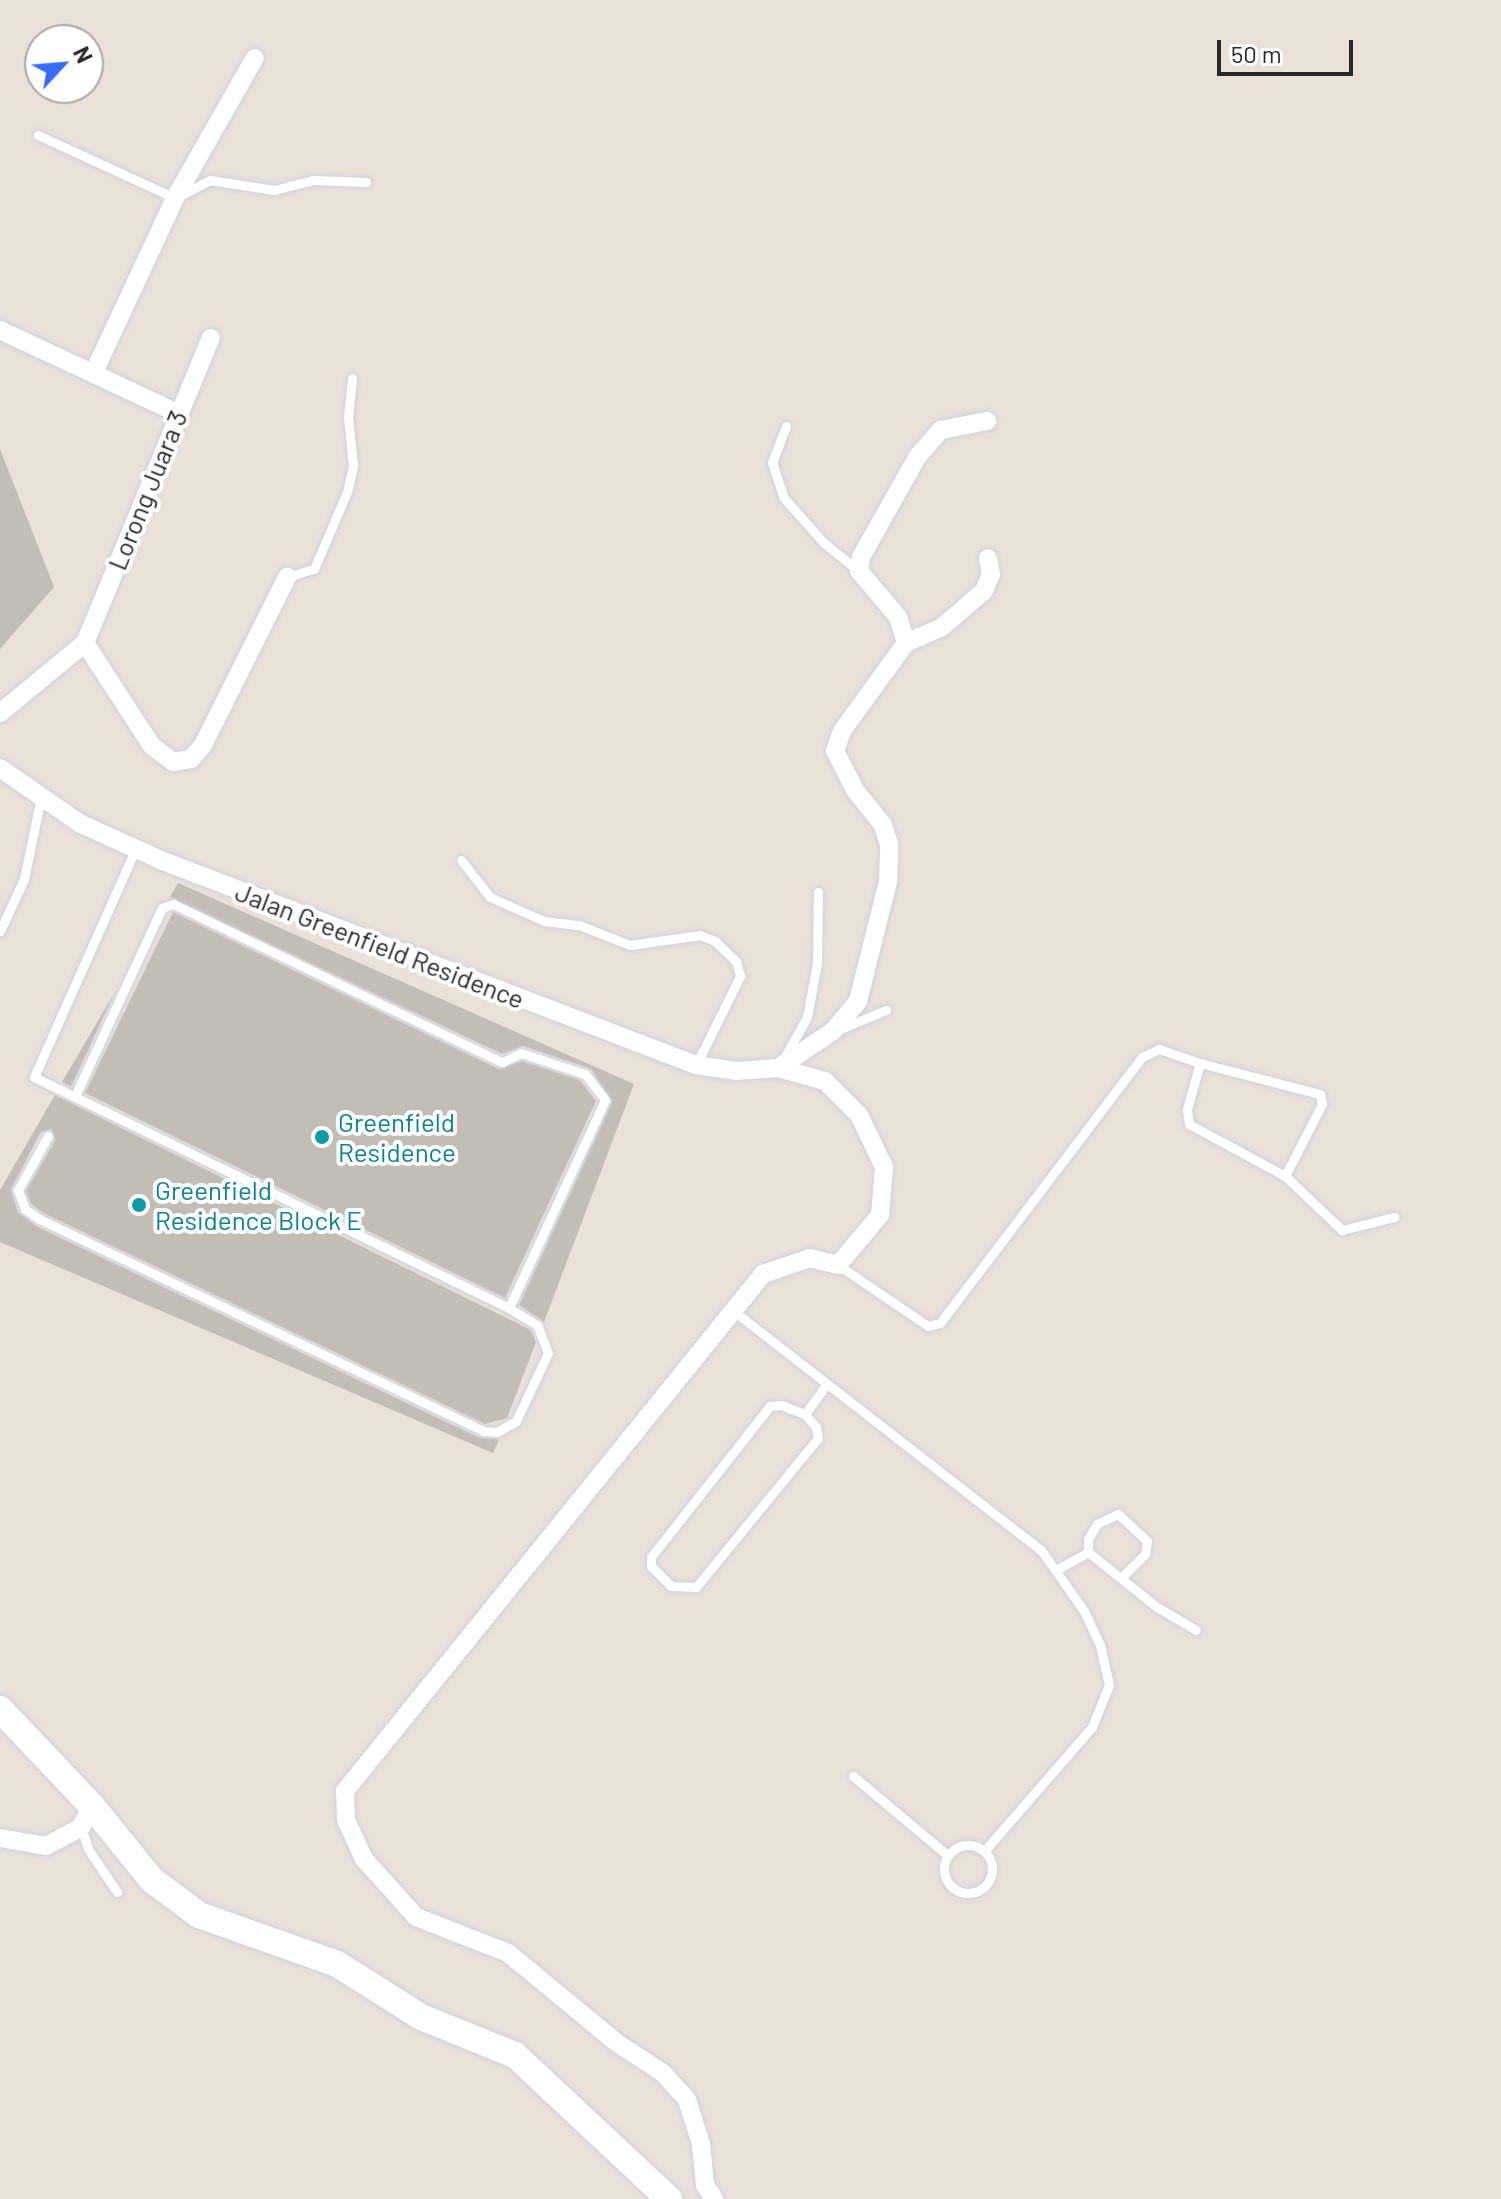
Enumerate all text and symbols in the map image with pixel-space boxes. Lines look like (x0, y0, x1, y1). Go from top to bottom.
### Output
north arrow (24, 24, 104, 104)
scale bar (1221, 24, 1357, 74)
text: 50 m (1231, 39, 1282, 68)
text: N (69, 42, 99, 67)
street label: Lorong Juara 3 (101, 406, 193, 574)
street label: Jalan Greenfield Residence (231, 875, 529, 1015)
place label: Greenfield Residence (338, 1106, 456, 1168)
marker: Greenfield Residence (313, 1128, 331, 1146)
place label: Greenfield Residence Block E (155, 1174, 362, 1236)
marker: Greenfield Residence Block E (130, 1196, 148, 1214)

